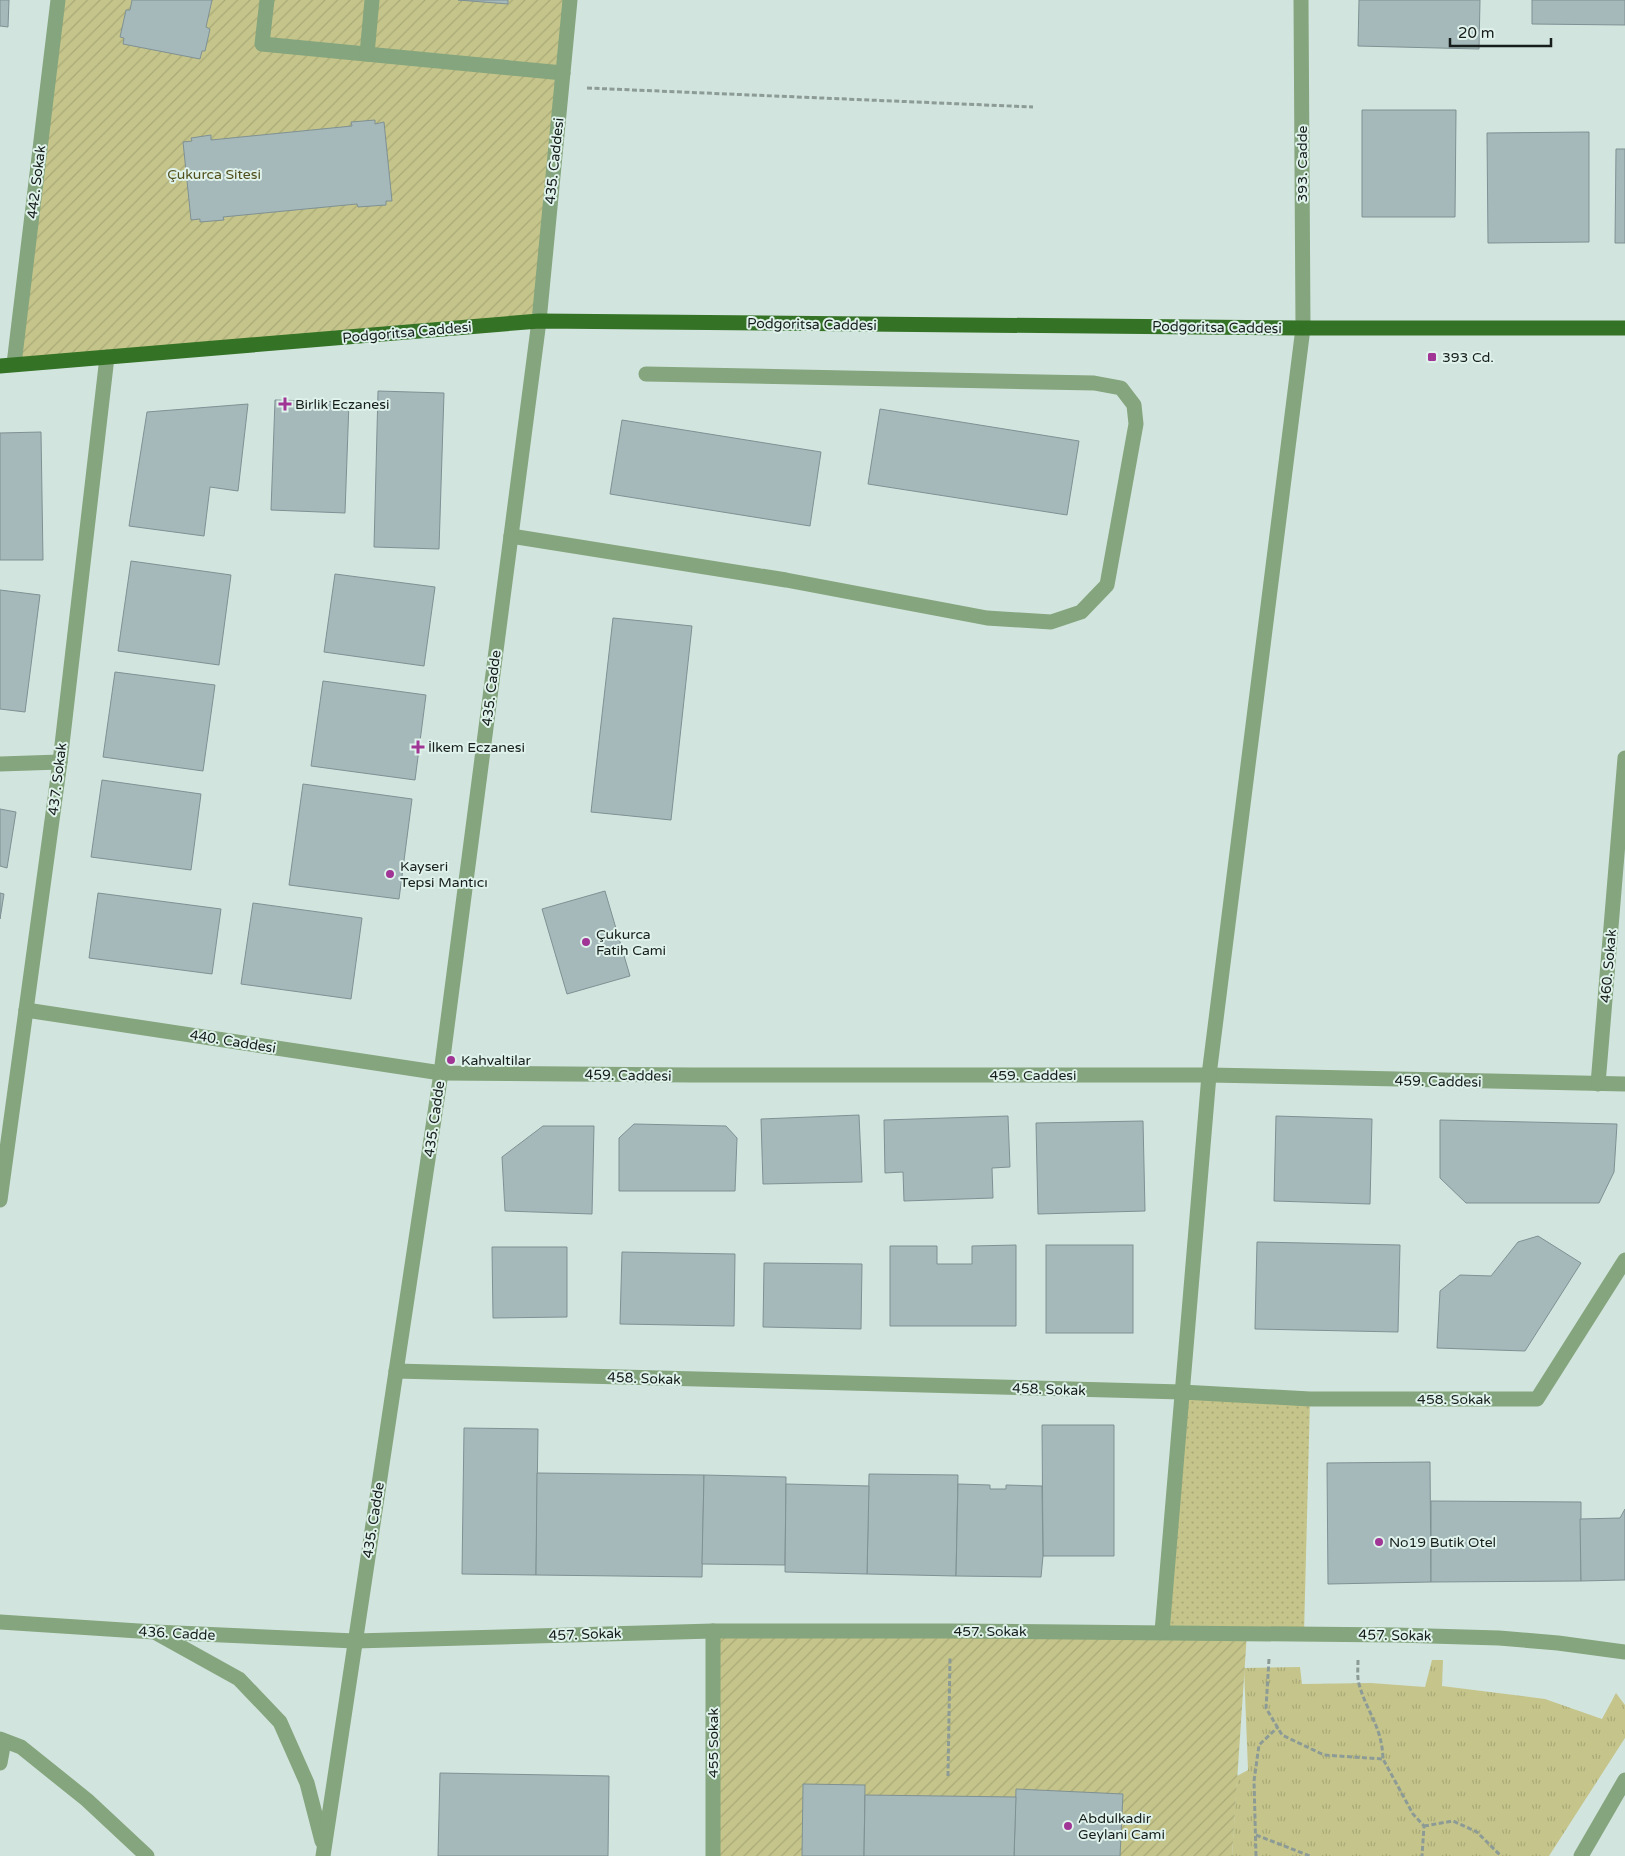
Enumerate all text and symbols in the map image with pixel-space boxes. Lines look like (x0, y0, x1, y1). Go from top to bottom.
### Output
scale bar (1450, 15, 1551, 47)
text: 20 m (1458, 24, 1495, 42)
street label: 435. Caddesi (542, 117, 567, 205)
street label: 393. Cadde (1294, 126, 1311, 202)
street label: 442. Sokak (24, 144, 49, 220)
park label: Çukurca Sitesi (167, 166, 261, 183)
street label: Podgoritsa Caddesi (747, 315, 877, 334)
street label: Podgoritsa Caddesi (342, 318, 472, 347)
street label: Podgoritsa Caddesi (1152, 318, 1282, 337)
place label: 393 Cd. (1442, 349, 1494, 366)
marker: 393 Cd. (1426, 351, 1438, 363)
place label: Birlik Eczanesi (295, 396, 389, 413)
marker: Birlik Eczanesi (279, 398, 291, 410)
street label: 435. Cadde (478, 649, 505, 727)
place label: İlkem Eczanesi (428, 739, 525, 756)
street label: 437. Sokak (45, 741, 70, 816)
marker: İlkem Eczanesi (412, 741, 424, 753)
place label: Kayseri Tepsi Mantıcı (400, 858, 488, 891)
marker: Kayseri Tepsi Mantıcı (384, 868, 396, 880)
place label: Çukurca Fatih Cami (596, 926, 666, 959)
street label: 460. Sokak (1597, 928, 1620, 1004)
marker: Çukurca Fatih Cami (580, 936, 592, 948)
street label: 440. Caddesi (189, 1026, 277, 1057)
place label: Kahvaltilar (461, 1052, 532, 1069)
marker: Kahvaltilar (445, 1054, 457, 1066)
street label: 459. Caddesi (584, 1066, 672, 1085)
street label: 459. Caddesi (989, 1067, 1077, 1084)
street label: 459. Caddesi (1394, 1072, 1482, 1091)
street label: 435. Cadde (421, 1080, 448, 1158)
street label: 458. Sokak (607, 1369, 682, 1388)
street label: 458. Sokak (1012, 1380, 1087, 1399)
street label: 458. Sokak (1417, 1391, 1491, 1408)
street label: 435. Cadde (359, 1481, 388, 1559)
place label: No19 Butik Otel (1389, 1534, 1496, 1551)
marker: No19 Butik Otel (1373, 1536, 1385, 1548)
street label: 436. Cadde (138, 1623, 216, 1644)
street label: 457. Sokak (953, 1623, 1027, 1640)
street label: 457. Sokak (548, 1625, 622, 1644)
street label: 457. Sokak (1358, 1626, 1432, 1645)
street label: 455 Sokak (705, 1708, 722, 1778)
place label: Abdulkadir Geylani Cami (1078, 1810, 1165, 1843)
marker: Abdulkadir Geylani Cami (1062, 1820, 1074, 1832)

